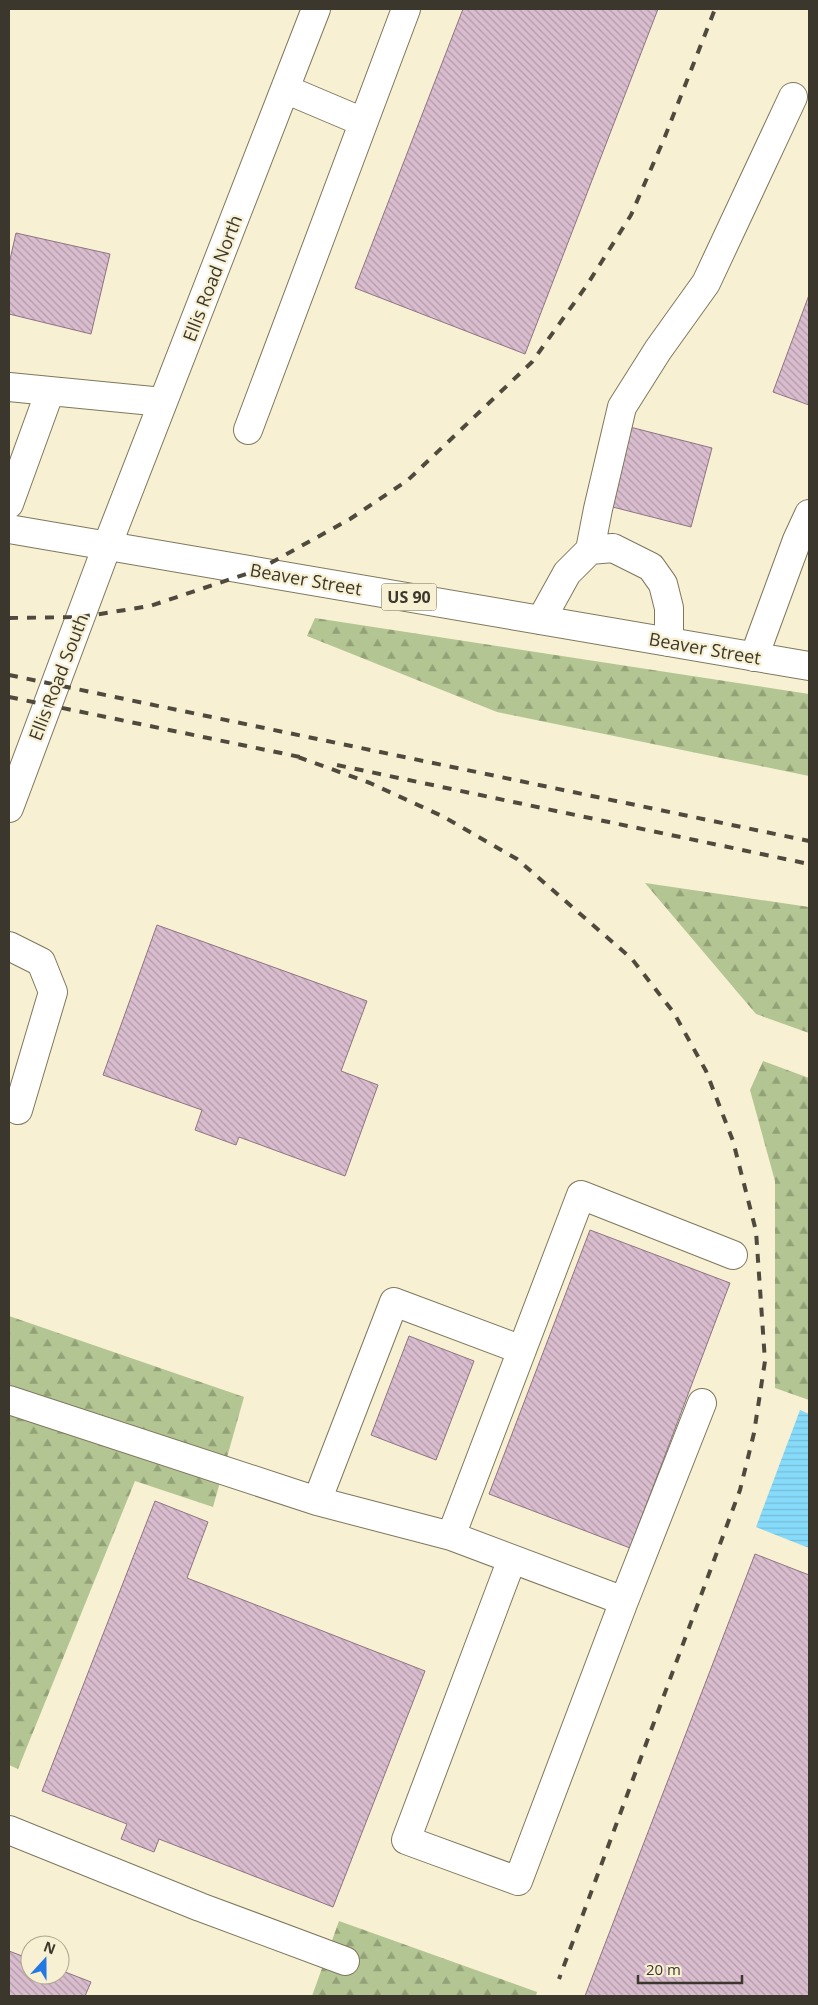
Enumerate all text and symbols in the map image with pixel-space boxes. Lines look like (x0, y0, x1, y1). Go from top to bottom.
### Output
street label: Ellis Road North (177, 211, 247, 345)
street label: Beaver Street (248, 557, 364, 601)
road number: US 90 (382, 584, 436, 610)
street label: Ellis Road South (23, 610, 93, 744)
street label: Beaver Street (647, 626, 763, 670)
north arrow (20, 1935, 70, 1985)
text: N (41, 1936, 59, 1958)
scale bar (638, 1952, 742, 1984)
text: 20 m (646, 1959, 681, 1979)

